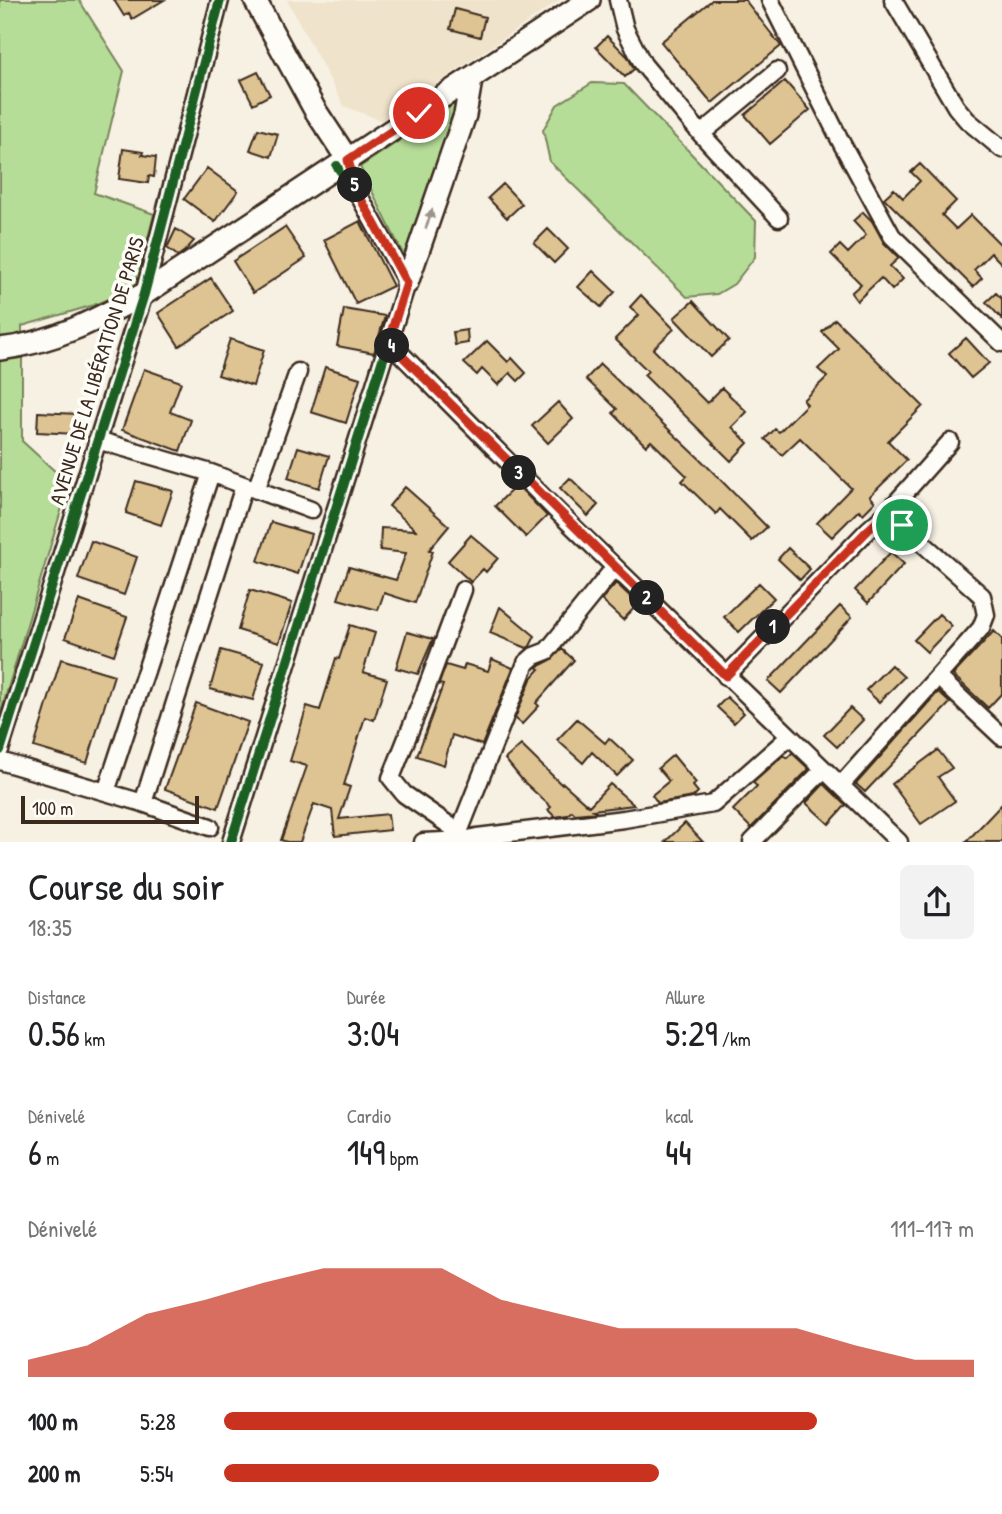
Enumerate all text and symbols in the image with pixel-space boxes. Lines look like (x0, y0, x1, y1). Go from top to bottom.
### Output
pin (389, 83, 449, 143)
icon: check (400, 94, 438, 132)
pin: 5 (338, 168, 372, 202)
text: 5 (350, 171, 359, 197)
one-way arrow (424, 208, 435, 229)
street label: AVENUE DE LA LIBÉRATION DE PARIS (42, 233, 151, 508)
pin: 4 (374, 328, 410, 364)
text: 4 (388, 332, 395, 358)
pin: 3 (502, 456, 536, 490)
text: 3 (514, 459, 523, 485)
pin (872, 495, 932, 555)
icon: arrive (883, 506, 921, 544)
pin: 2 (630, 580, 664, 616)
text: 2 (642, 584, 651, 610)
pin: 1 (756, 610, 790, 644)
text: 1 (769, 613, 776, 639)
scale bar (21, 793, 200, 825)
text: 100 m (32, 795, 73, 821)
text: Course du soir (28, 860, 224, 912)
button: share (900, 865, 974, 939)
text: 18:35 (28, 912, 72, 943)
text: Distance (28, 984, 86, 1010)
text: Durée (347, 984, 386, 1010)
text: Allure (665, 984, 705, 1010)
text: 0.56 (28, 1010, 80, 1057)
text: 3:04 (347, 1010, 399, 1057)
text: 5:29 (665, 1010, 717, 1057)
text: km (80, 1026, 105, 1052)
text: /km (717, 1026, 751, 1052)
text: Dénivelé (28, 1103, 85, 1129)
text: Cardio (347, 1103, 391, 1129)
text: kcal (665, 1103, 693, 1129)
text: 6 (28, 1129, 42, 1176)
text: 149 (347, 1129, 385, 1176)
text: 44 (665, 1129, 692, 1176)
text: m (42, 1145, 59, 1171)
text: bpm (385, 1145, 419, 1171)
text: Dénivelé (28, 1213, 97, 1244)
text: 111–117 m (890, 1213, 974, 1244)
text: 100 m (28, 1406, 78, 1437)
text: 5:28 (140, 1406, 176, 1437)
text: 200 m (28, 1458, 80, 1489)
text: 5:54 (140, 1458, 173, 1489)

